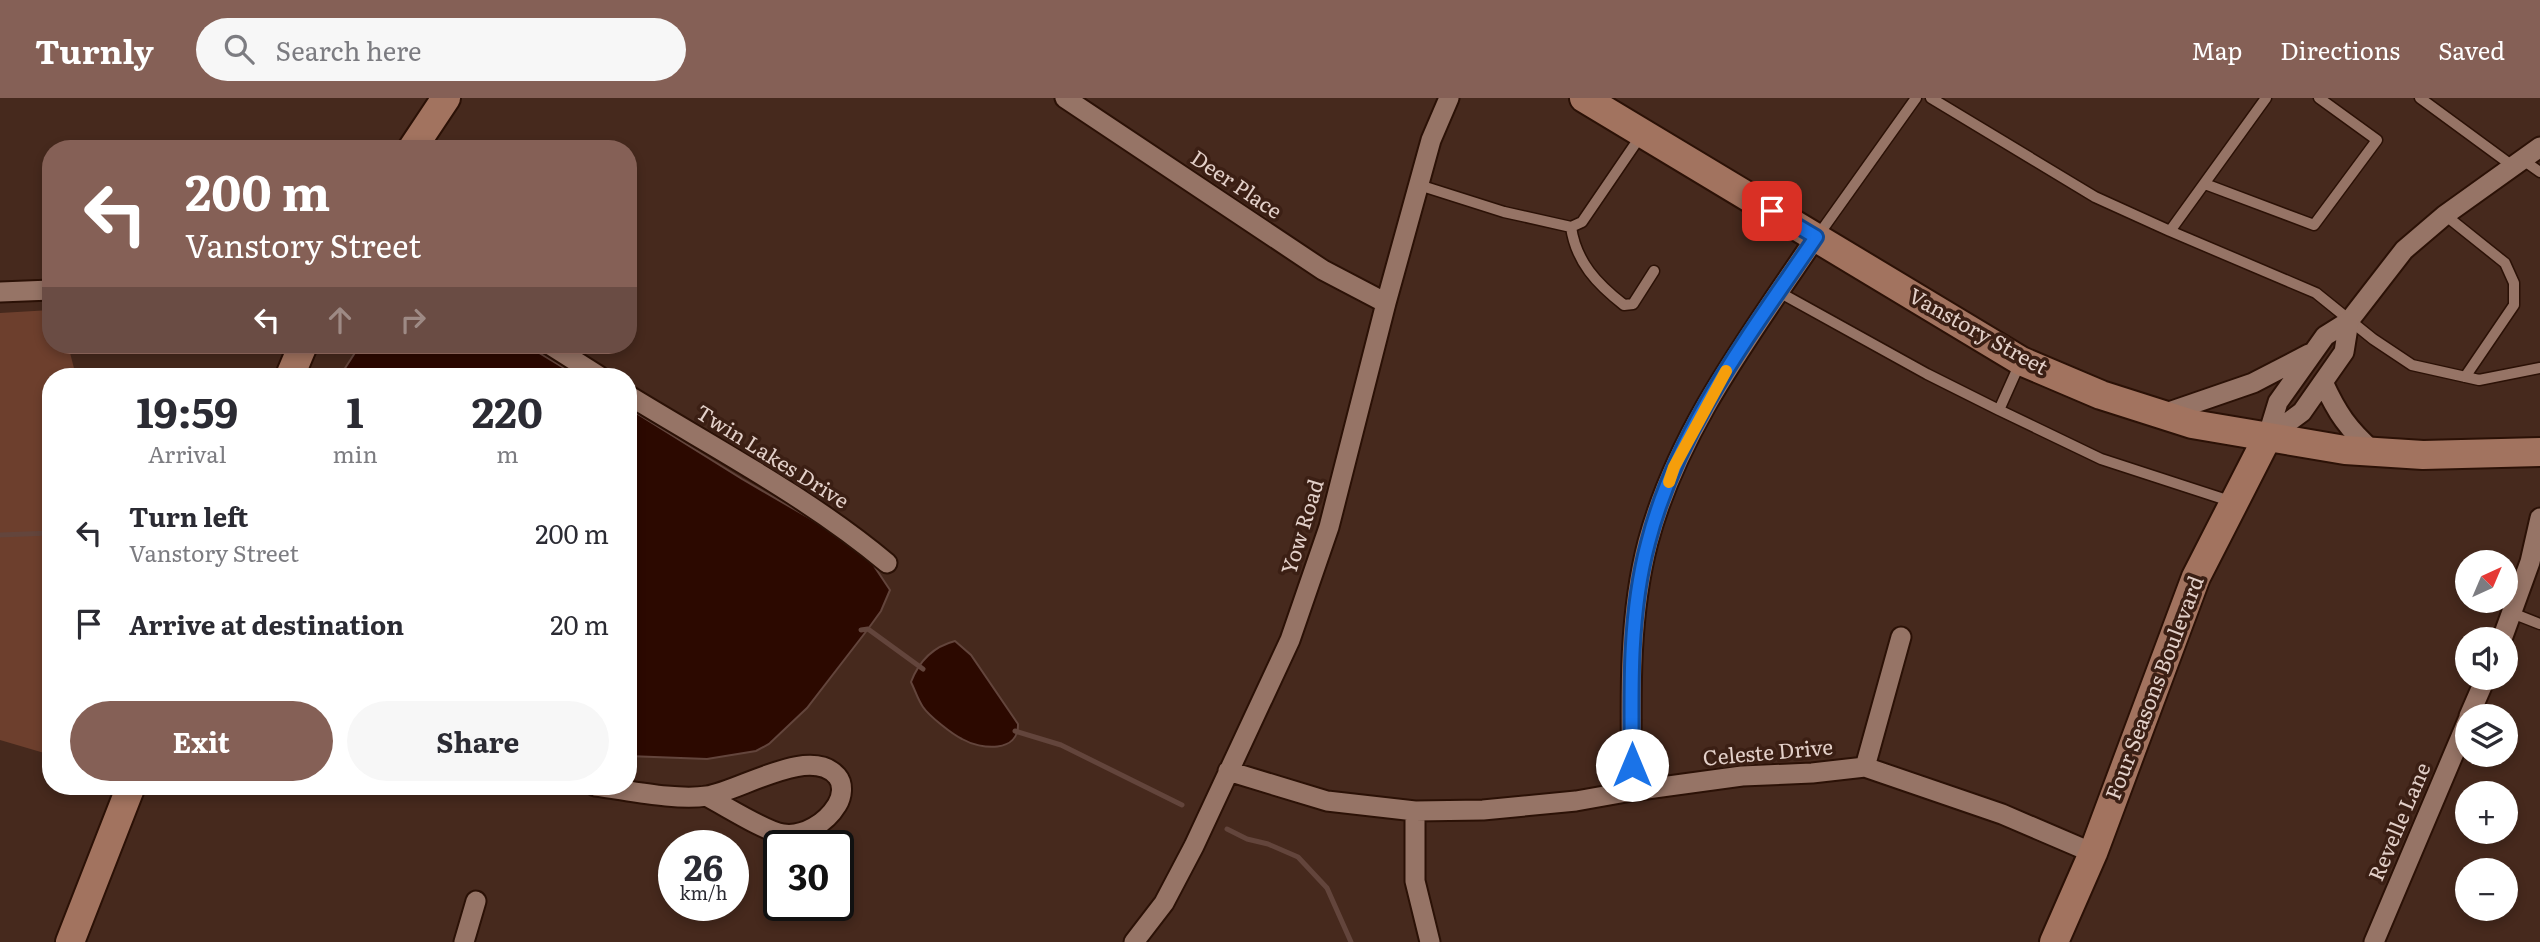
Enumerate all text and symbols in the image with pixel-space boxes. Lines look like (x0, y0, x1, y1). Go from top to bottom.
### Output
search box (196, 18, 686, 81)
text: Turnly (35, 25, 154, 74)
icon: search (220, 30, 258, 68)
text: Search here (276, 30, 421, 69)
text: Map (2191, 32, 2242, 67)
text: Directions (2280, 32, 2400, 67)
text: Saved (2438, 32, 2505, 67)
street label: Deer Place (1186, 141, 1289, 225)
text: 200 m (185, 153, 330, 226)
icon: left (70, 168, 161, 259)
pin (1742, 181, 1802, 241)
icon: arrive (1753, 192, 1791, 230)
text: Vanstory Street (185, 220, 421, 268)
street label: Vanstory Street (1904, 279, 2055, 381)
icon: left (248, 301, 286, 339)
icon: ahead (321, 301, 359, 339)
icon: right (394, 301, 432, 339)
text: 19:59 (136, 379, 238, 441)
text: 1 (346, 379, 364, 441)
text: 220 (472, 379, 543, 441)
street label: Twin Lakes Drive (691, 395, 856, 515)
text: Arrival (148, 436, 226, 470)
text: min (332, 436, 378, 470)
text: m (496, 436, 518, 470)
street label: Yow Road (1271, 475, 1330, 578)
text: Turn left (129, 496, 248, 535)
text: 200 m (535, 513, 609, 552)
icon: left (70, 514, 108, 552)
text: Vanstory Street (129, 535, 299, 569)
north arrow (2455, 550, 2518, 612)
map controls (2455, 550, 2518, 921)
street label: Four Seasons Boulevard (2096, 570, 2210, 804)
text: Arrive at destination (129, 604, 404, 643)
text: 20 m (550, 604, 609, 643)
icon: arrive (70, 605, 108, 643)
button: sound (2455, 627, 2518, 690)
button: Exit (70, 701, 333, 781)
button: Share (347, 701, 609, 781)
button: layers (2455, 704, 2518, 767)
position arrow (1595, 728, 1669, 802)
street label: Celeste Drive (1701, 729, 1834, 772)
street label: Revelle Lane (2359, 757, 2437, 885)
button: + (2455, 781, 2518, 844)
speed limit sign: 30 (763, 830, 854, 921)
text: 26 (684, 840, 723, 892)
button: − (2455, 858, 2518, 921)
text: km/h (680, 879, 727, 906)

